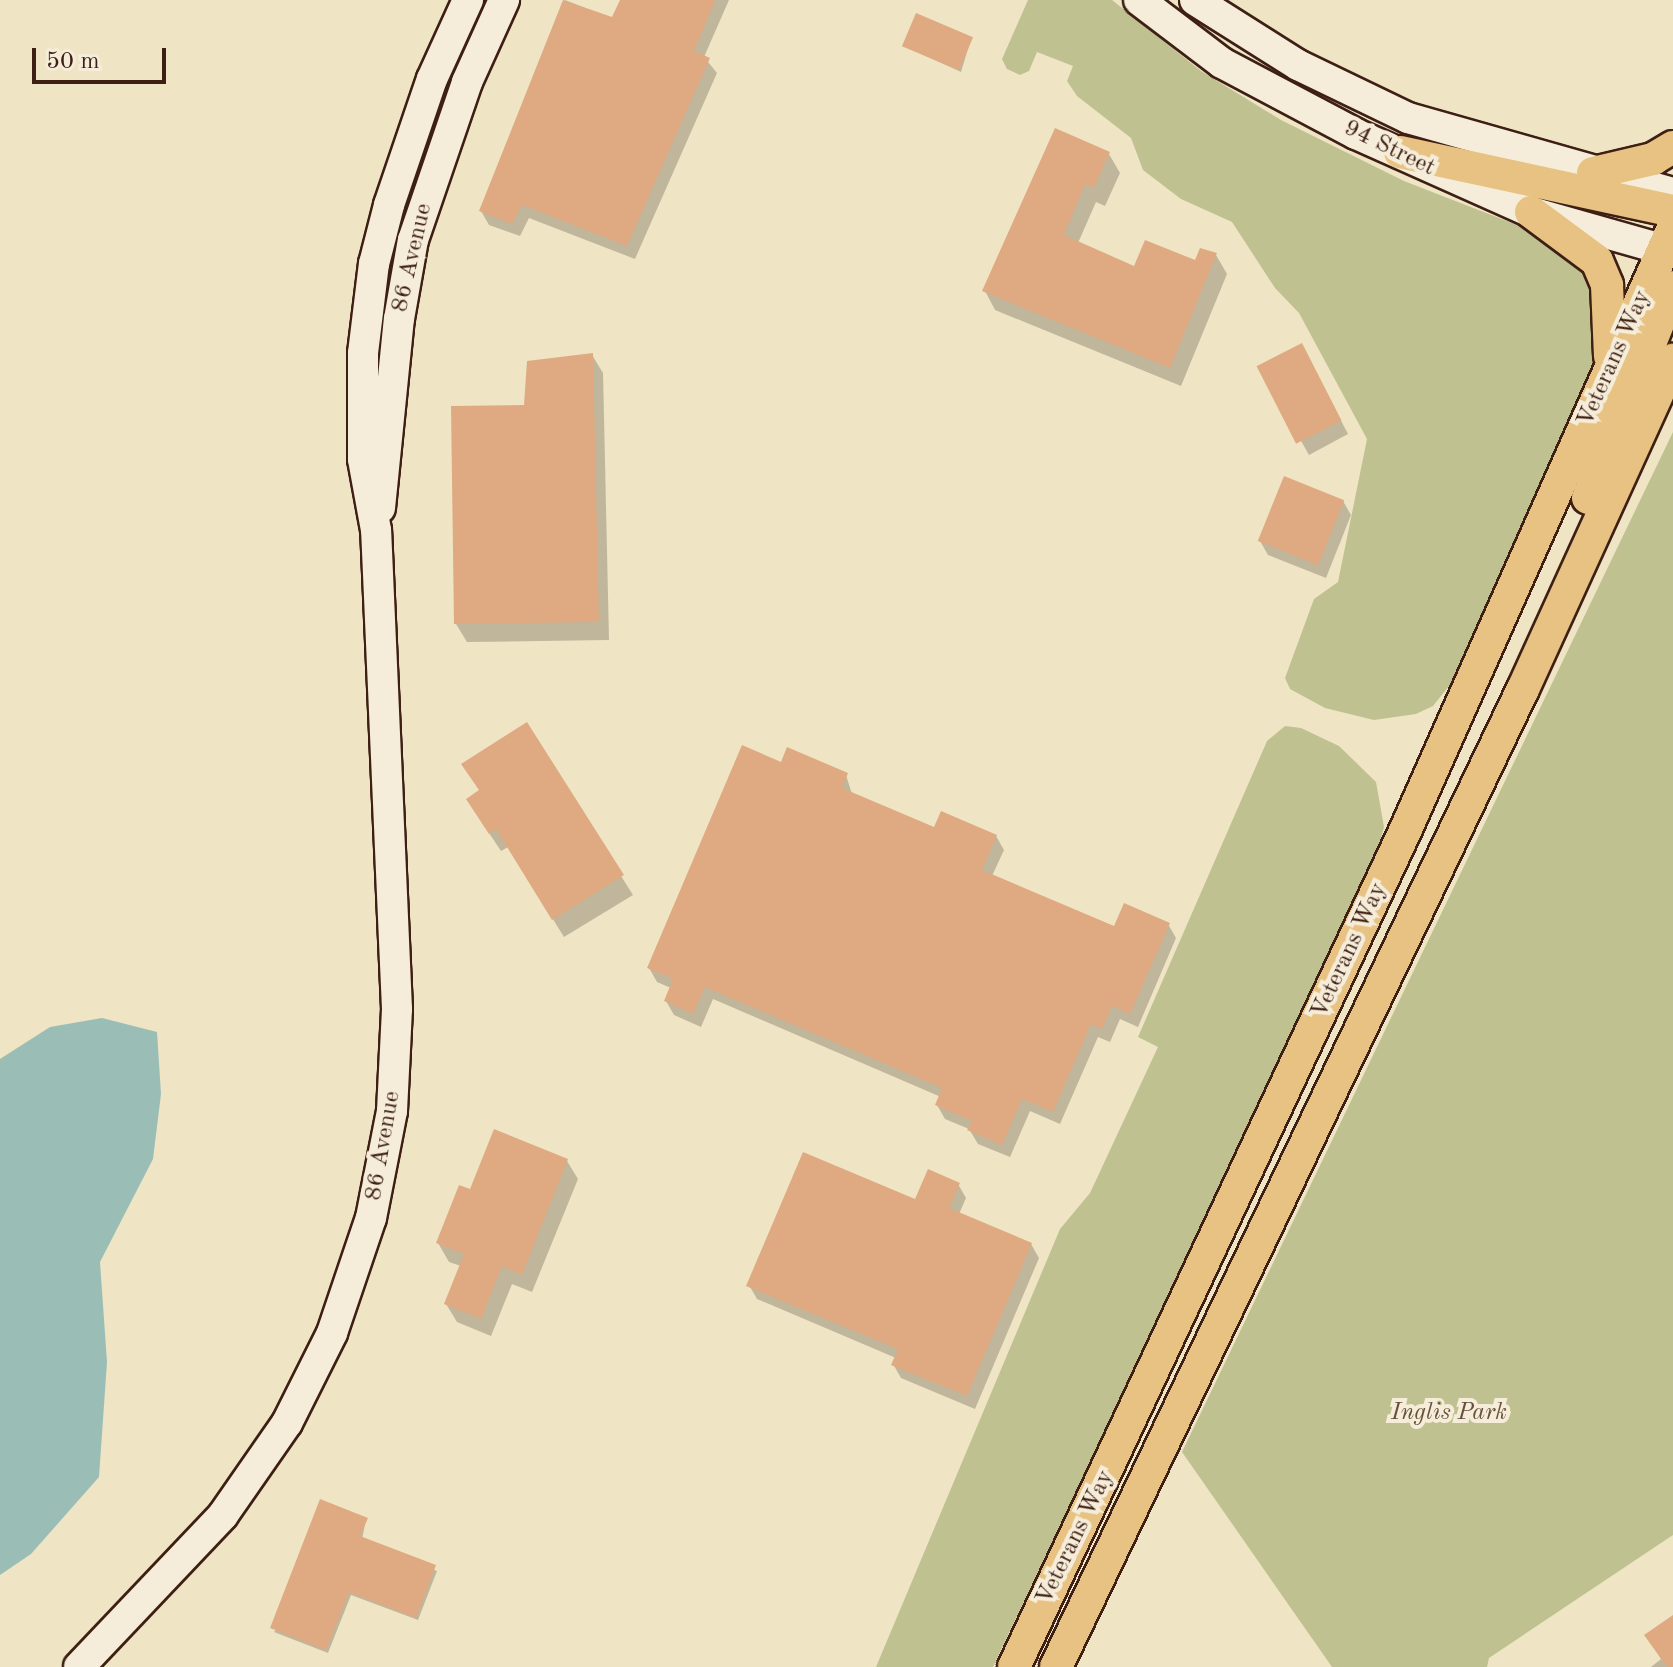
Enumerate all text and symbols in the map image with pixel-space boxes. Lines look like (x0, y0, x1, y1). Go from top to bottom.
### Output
scale bar (36, 32, 170, 82)
text: 50 m (46, 50, 100, 74)
street label: 94 Street (1339, 115, 1439, 183)
street label: 86 Avenue (387, 201, 439, 315)
street label: Veterans Way (1572, 286, 1658, 432)
street label: Veterans Way (1306, 879, 1394, 1023)
street label: 86 Avenue (360, 1089, 408, 1203)
park label: Inglis Park (1391, 1400, 1507, 1428)
street label: Veterans Way (1031, 1466, 1121, 1610)

